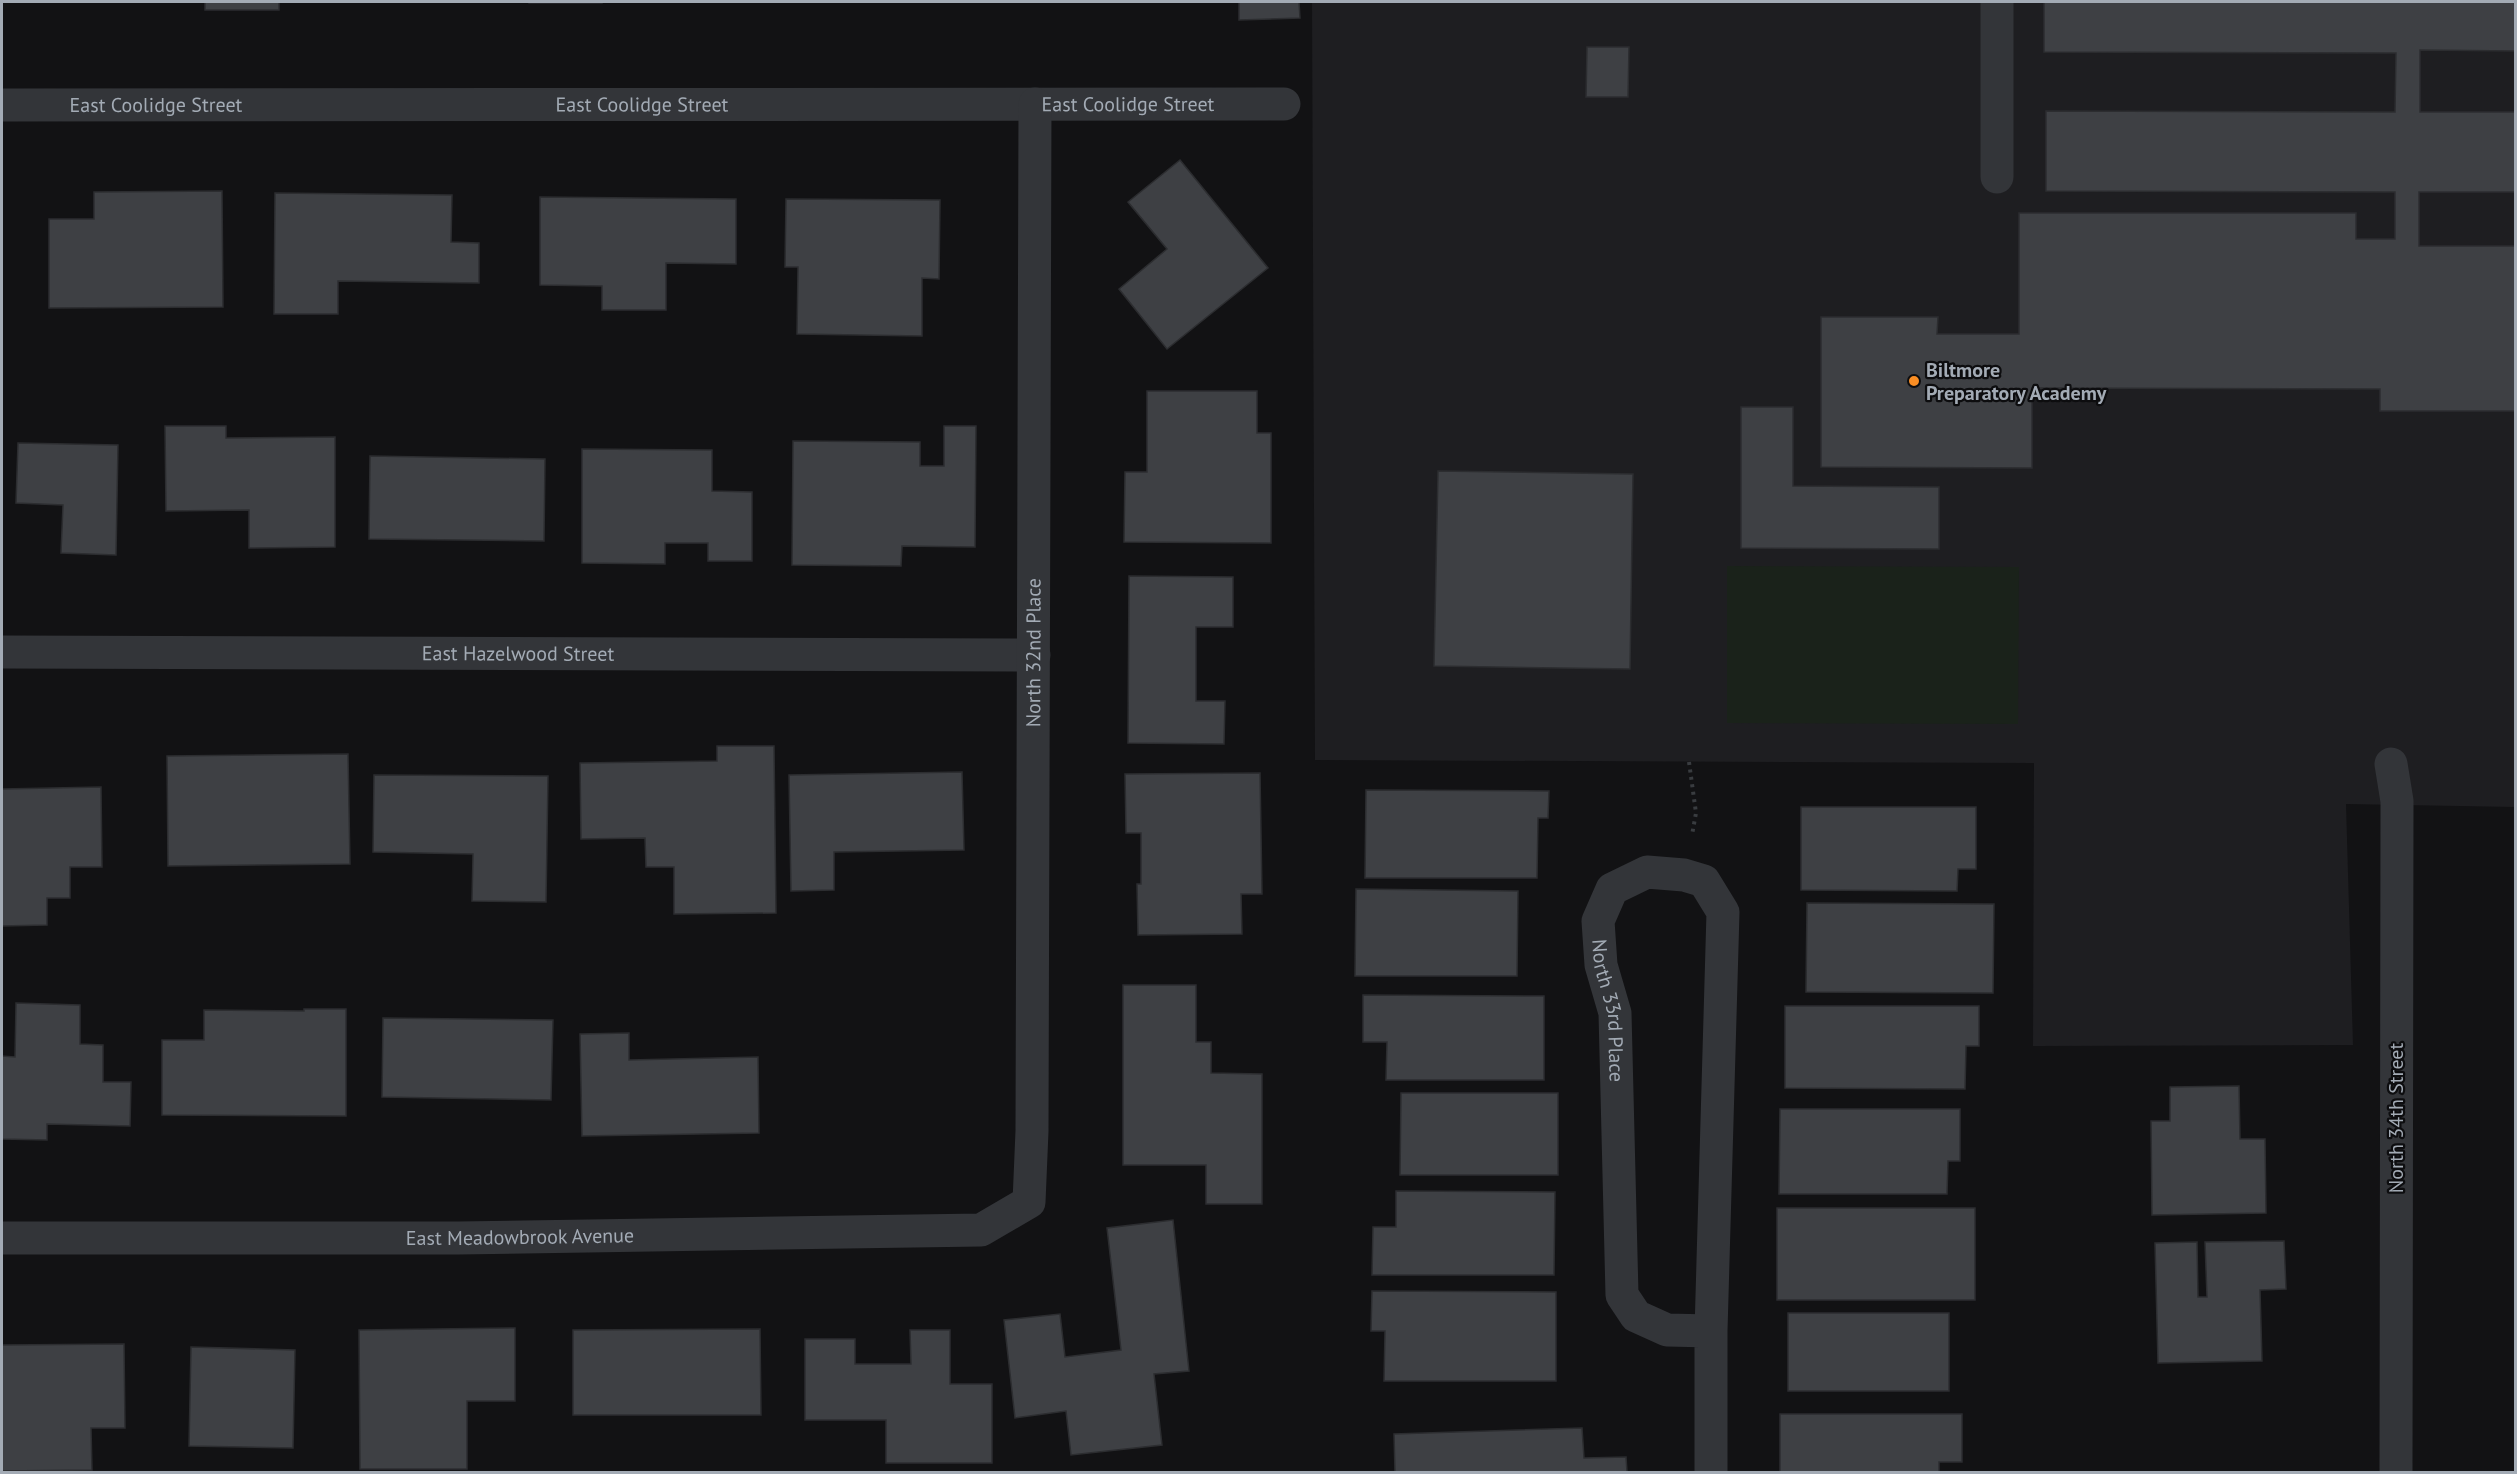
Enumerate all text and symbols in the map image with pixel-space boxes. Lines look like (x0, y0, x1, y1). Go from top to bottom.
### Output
street label: East Coolidge Street (556, 91, 729, 118)
street label: East Coolidge Street (1042, 91, 1215, 117)
street label: East Coolidge Street (70, 92, 243, 118)
place label: Biltmore Preparatory Academy (1926, 357, 2107, 406)
marker: Biltmore Preparatory Academy (1907, 374, 1921, 388)
street label: North 32nd Place (1020, 578, 1047, 727)
street label: East Hazelwood Street (422, 640, 614, 667)
street label: North 33rd Place (1586, 938, 1630, 1082)
street label: North 34th Street (2383, 1042, 2409, 1193)
street label: East Meadowbrook Avenue (406, 1222, 634, 1251)

